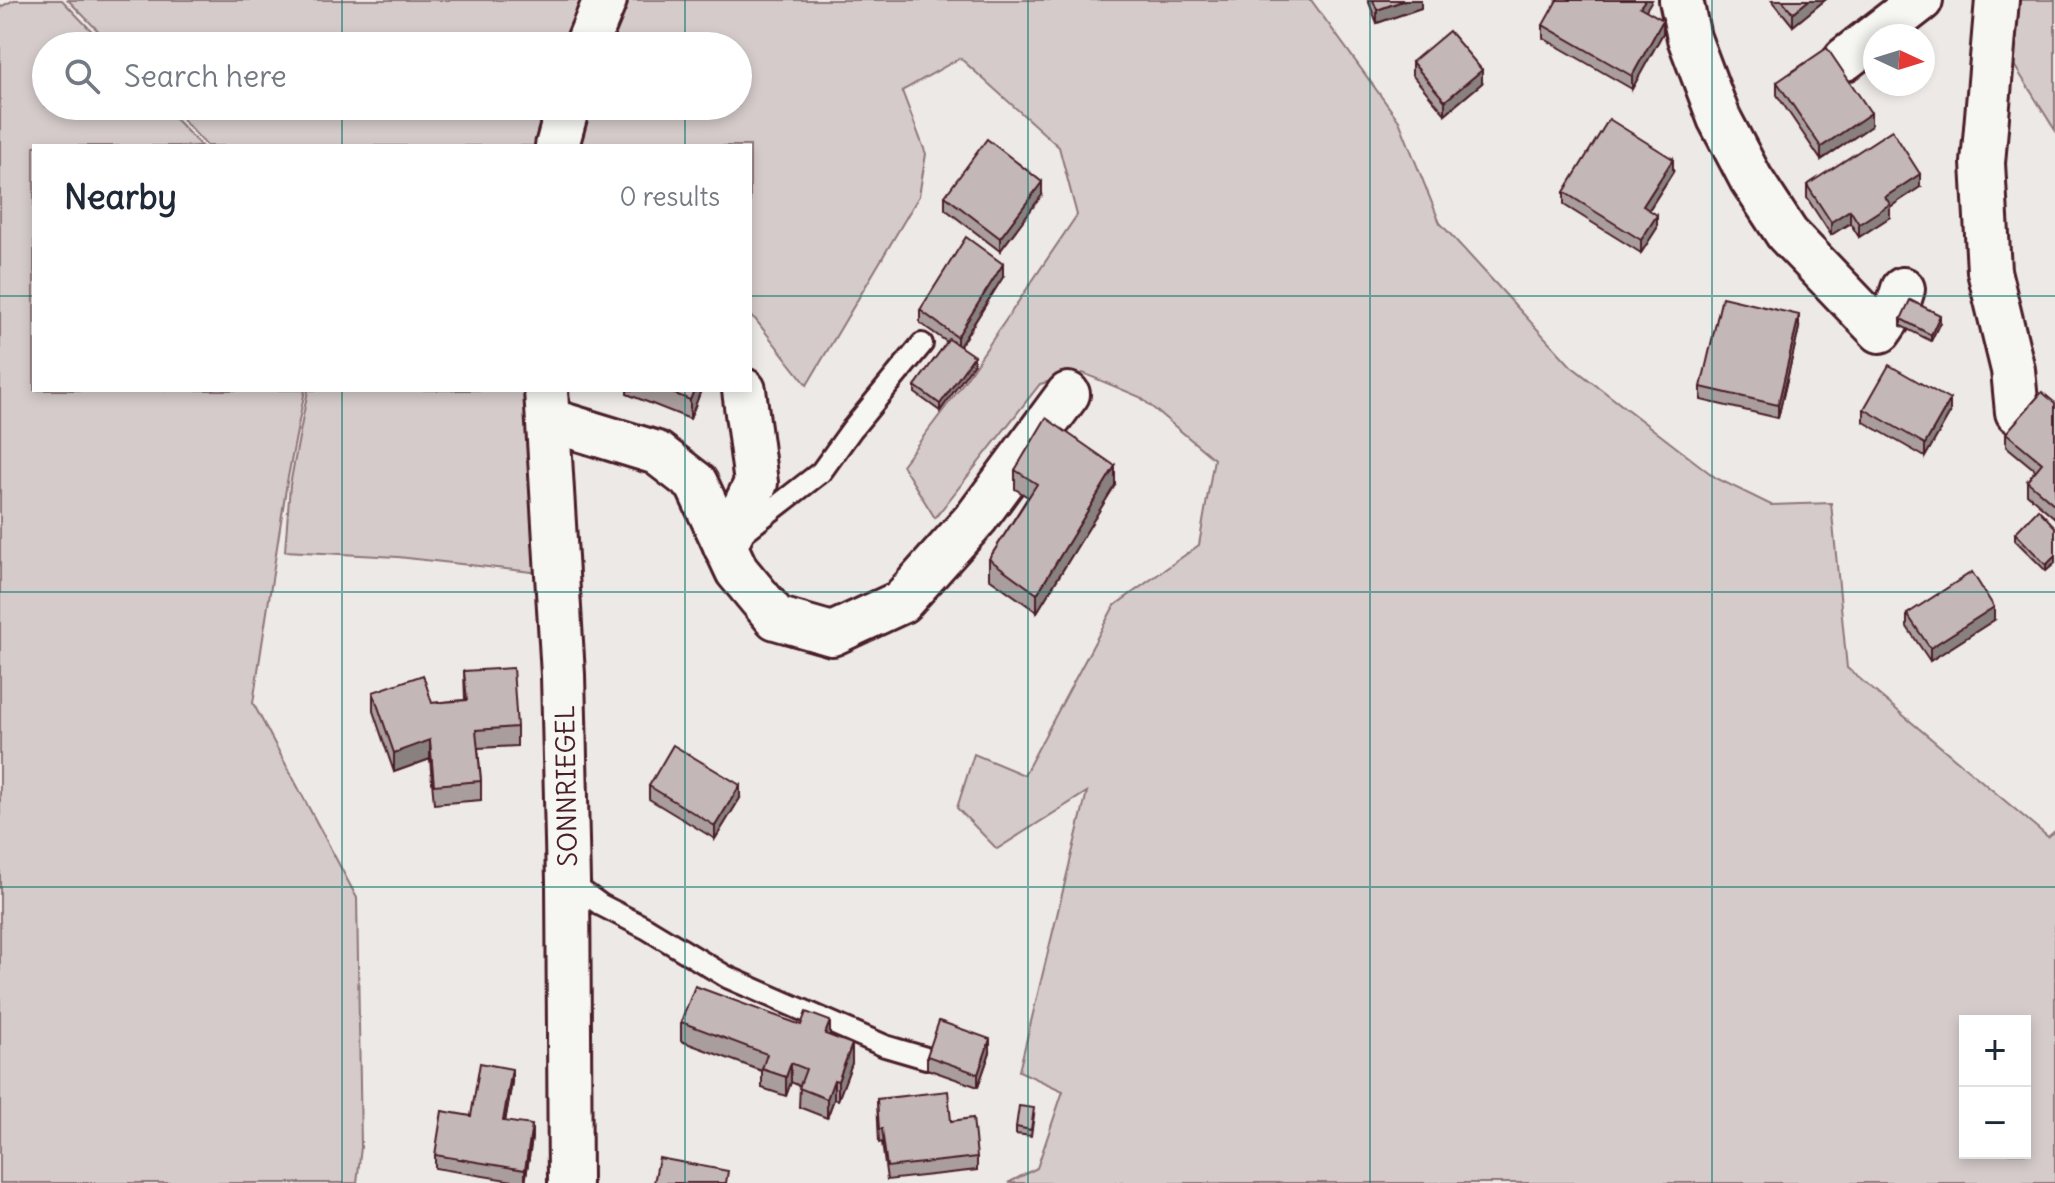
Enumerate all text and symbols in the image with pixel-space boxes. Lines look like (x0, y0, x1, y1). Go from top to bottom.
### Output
north arrow (1863, 24, 1935, 96)
search box (32, 32, 752, 120)
icon: search (60, 54, 104, 98)
text: Search here (124, 57, 287, 95)
text: Nearby (64, 175, 177, 218)
text: 0 results (619, 180, 720, 213)
street label: SONNRIEGEL (548, 705, 584, 867)
map controls (1959, 1015, 2031, 1159)
button: + (1959, 1015, 2031, 1087)
button: − (1959, 1087, 2031, 1159)

